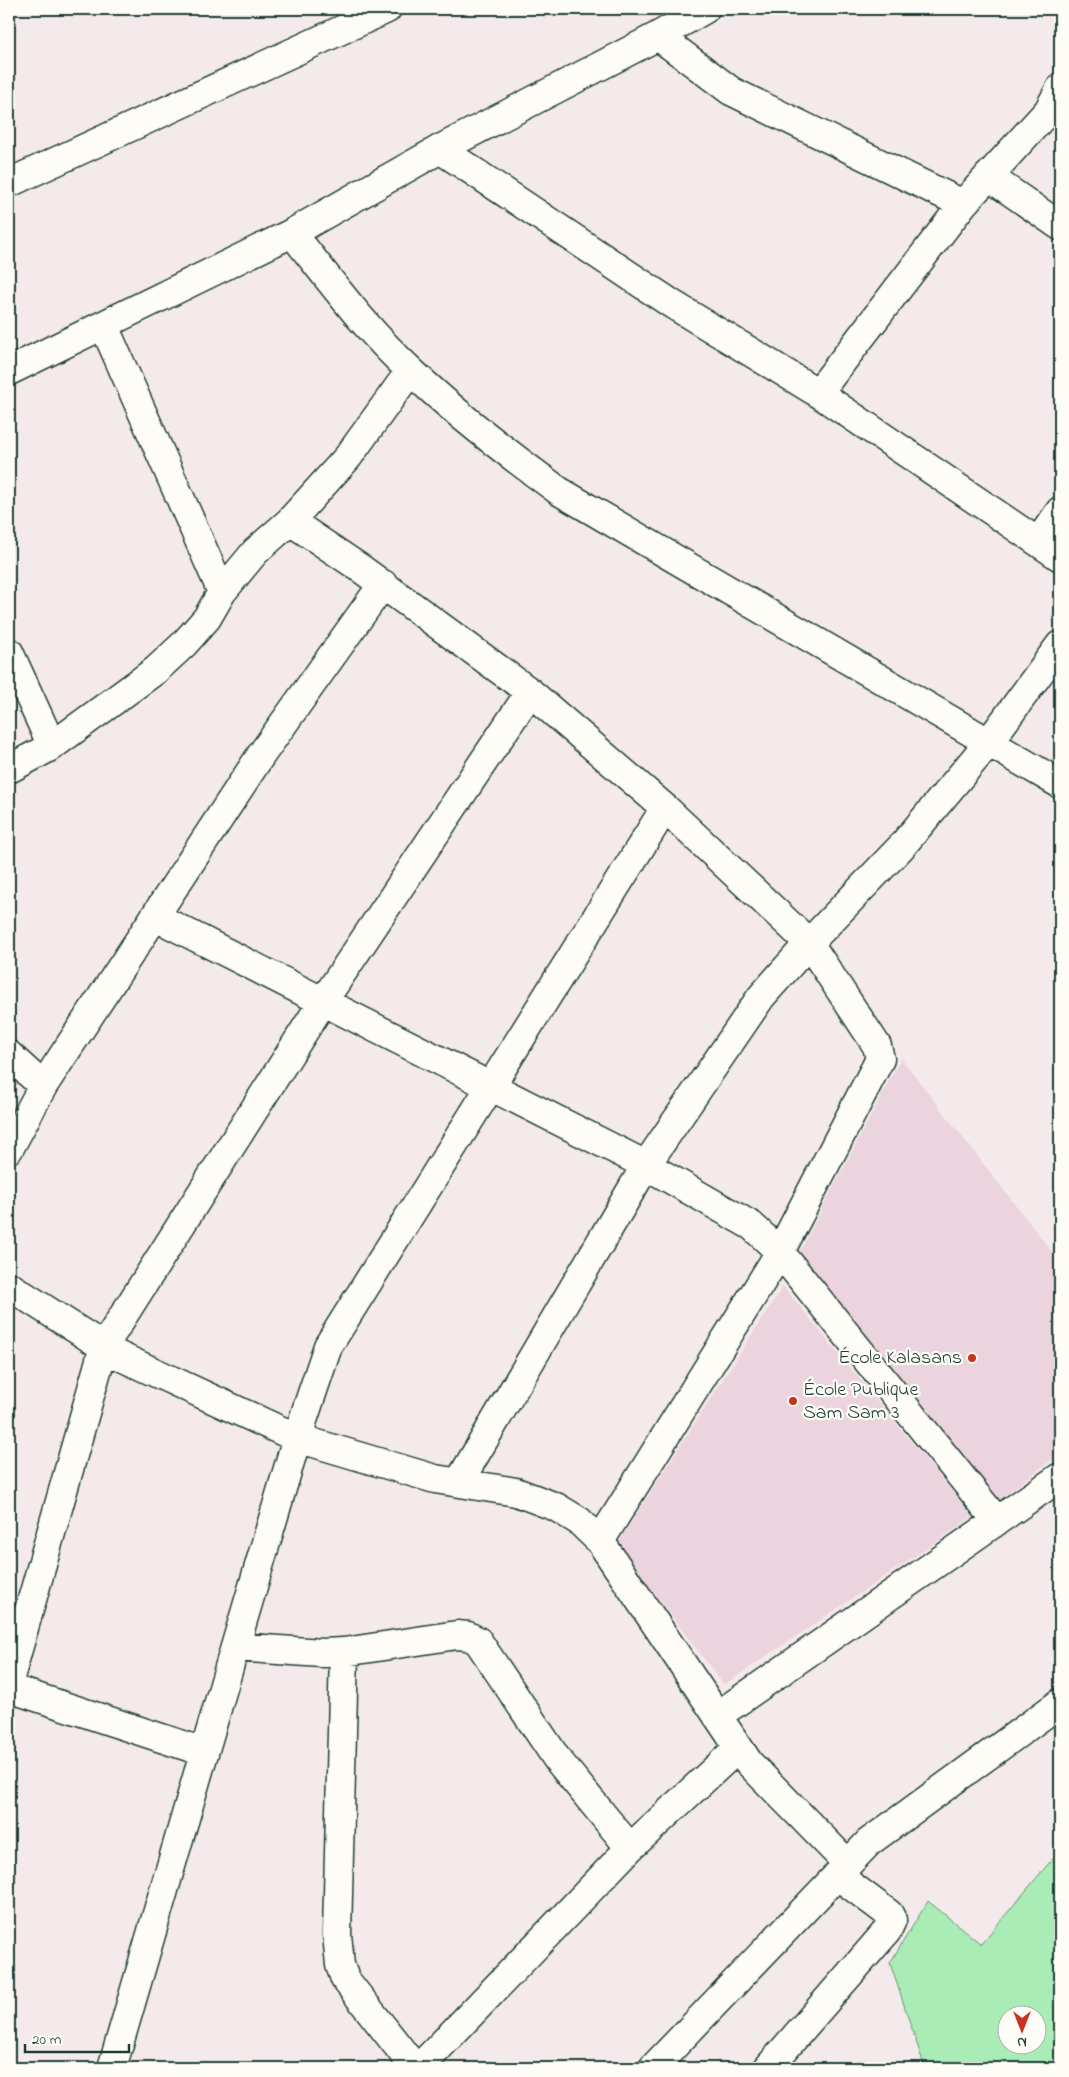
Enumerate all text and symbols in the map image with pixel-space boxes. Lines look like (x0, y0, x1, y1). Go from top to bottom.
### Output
place label: École Kalasans (838, 1344, 962, 1373)
marker: École Kalasans (966, 1352, 978, 1364)
place label: École Publique Sam Sam 3 (803, 1376, 918, 1428)
marker: École Publique Sam Sam 3 (787, 1395, 799, 1407)
north arrow (996, 2004, 1046, 2054)
scale bar (25, 2022, 129, 2054)
text: 20 m (32, 2029, 62, 2051)
text: N (1017, 2031, 1027, 2052)

